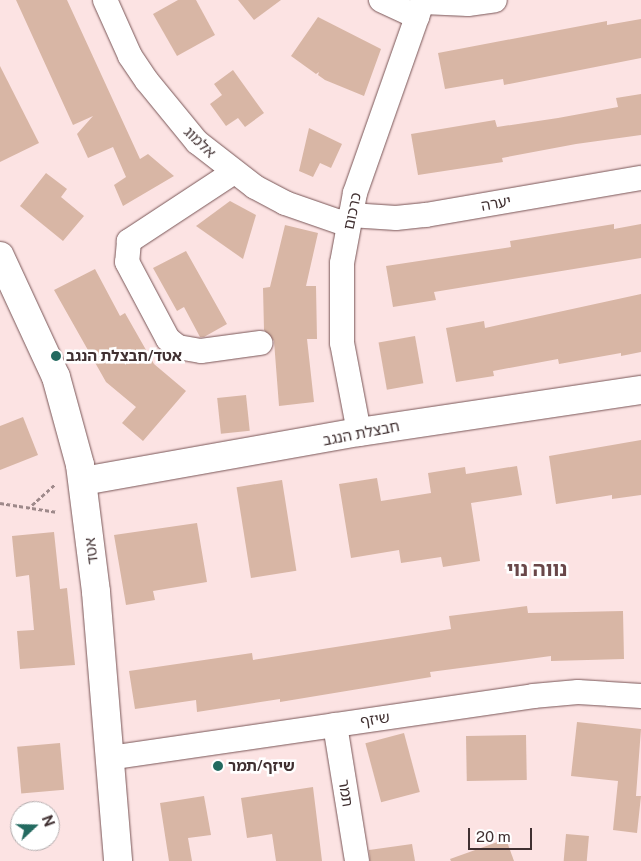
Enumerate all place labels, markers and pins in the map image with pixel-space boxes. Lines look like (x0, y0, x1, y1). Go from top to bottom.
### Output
place label: אטד/חבצלת הנגב (66, 347, 182, 365)
marker: אטד/חבצלת הנגב (50, 350, 62, 362)
place label: שיזף/תמר (228, 757, 295, 775)
marker: שיזף/תמר (212, 760, 224, 772)

